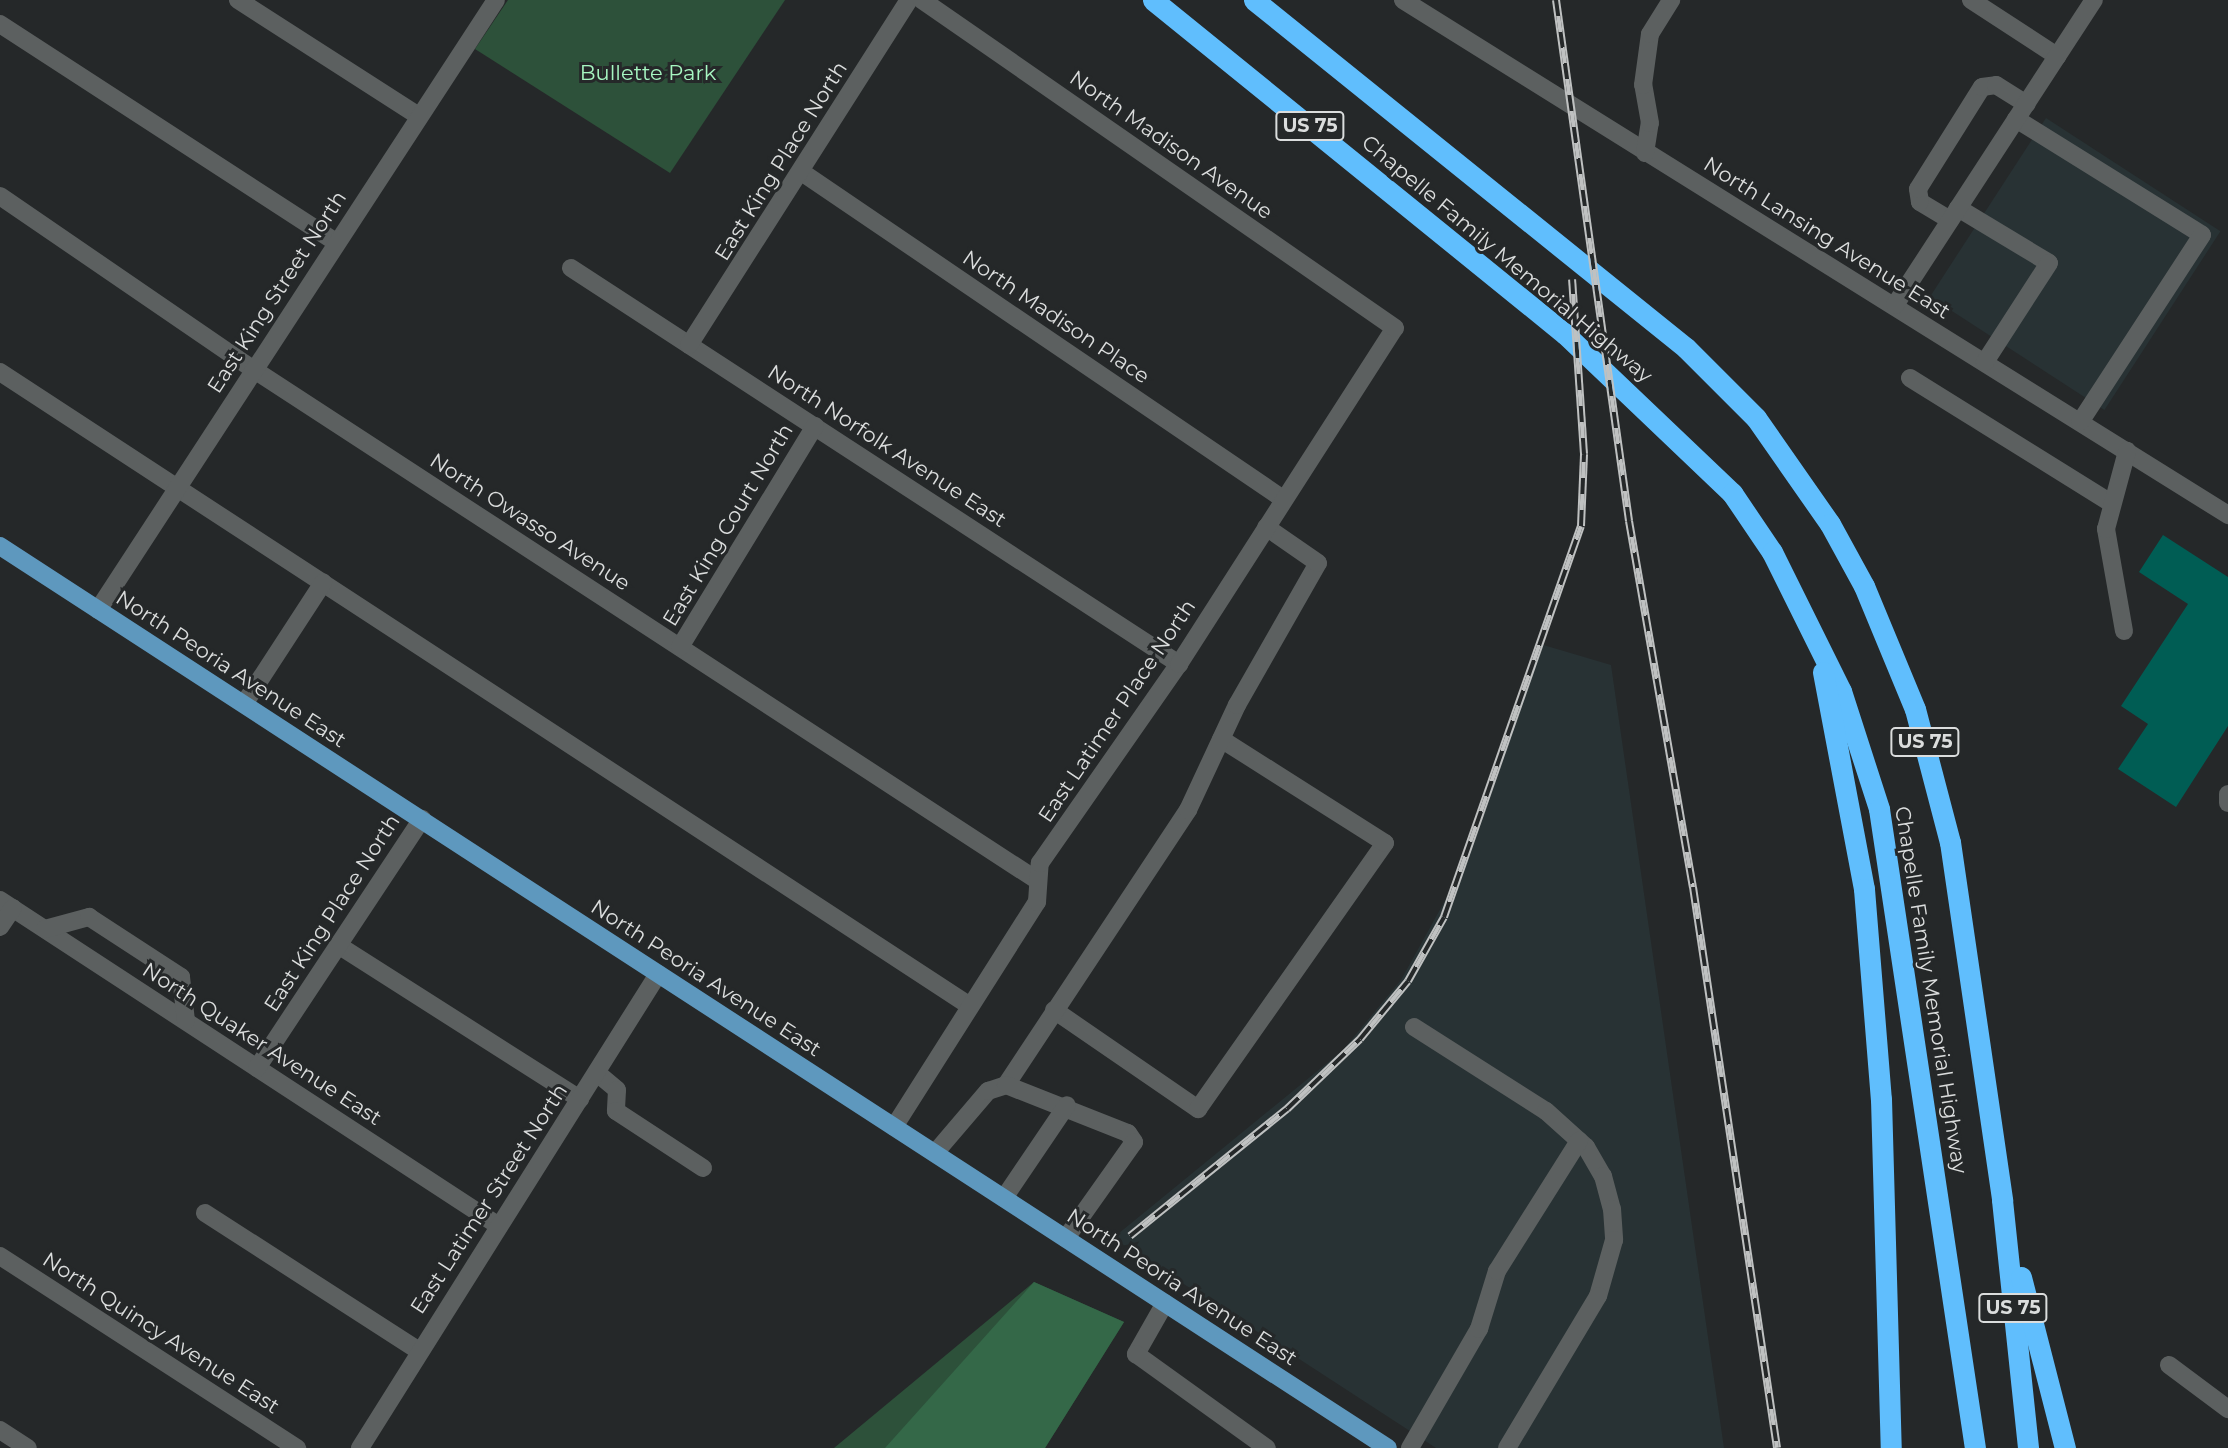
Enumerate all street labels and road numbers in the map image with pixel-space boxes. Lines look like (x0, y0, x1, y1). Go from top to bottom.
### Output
street label: East King Place North (709, 57, 853, 265)
street label: North Madison Avenue (1065, 65, 1277, 225)
road number: US 75 (1275, 110, 1345, 142)
street label: Chapelle Family Memorial Highway (1357, 130, 1657, 388)
street label: North Lansing Avenue East (1699, 152, 1955, 324)
street label: East King Street North (202, 186, 352, 398)
street label: North Madison Place (958, 245, 1154, 389)
street label: North Norfolk Avenue East (763, 359, 1011, 533)
street label: East King Court North (658, 419, 798, 631)
street label: North Owasso Avenue (425, 448, 635, 596)
street label: North Peoria Avenue East (111, 585, 351, 753)
street label: East Latimer Place North (1033, 595, 1201, 827)
road number: US 75 (1890, 726, 1960, 758)
street label: Chapelle Family Memorial Highway (1889, 804, 1973, 1176)
street label: East King Place North (259, 810, 405, 1016)
street label: North Peoria Avenue East (586, 894, 826, 1062)
street label: North Quaker Avenue East (138, 957, 386, 1131)
street label: East Latimer Street North (405, 1079, 573, 1319)
street label: North Peoria Avenue East (1062, 1203, 1302, 1371)
street label: North Quincy Avenue East (38, 1247, 284, 1419)
road number: US 75 (1978, 1292, 2048, 1324)

